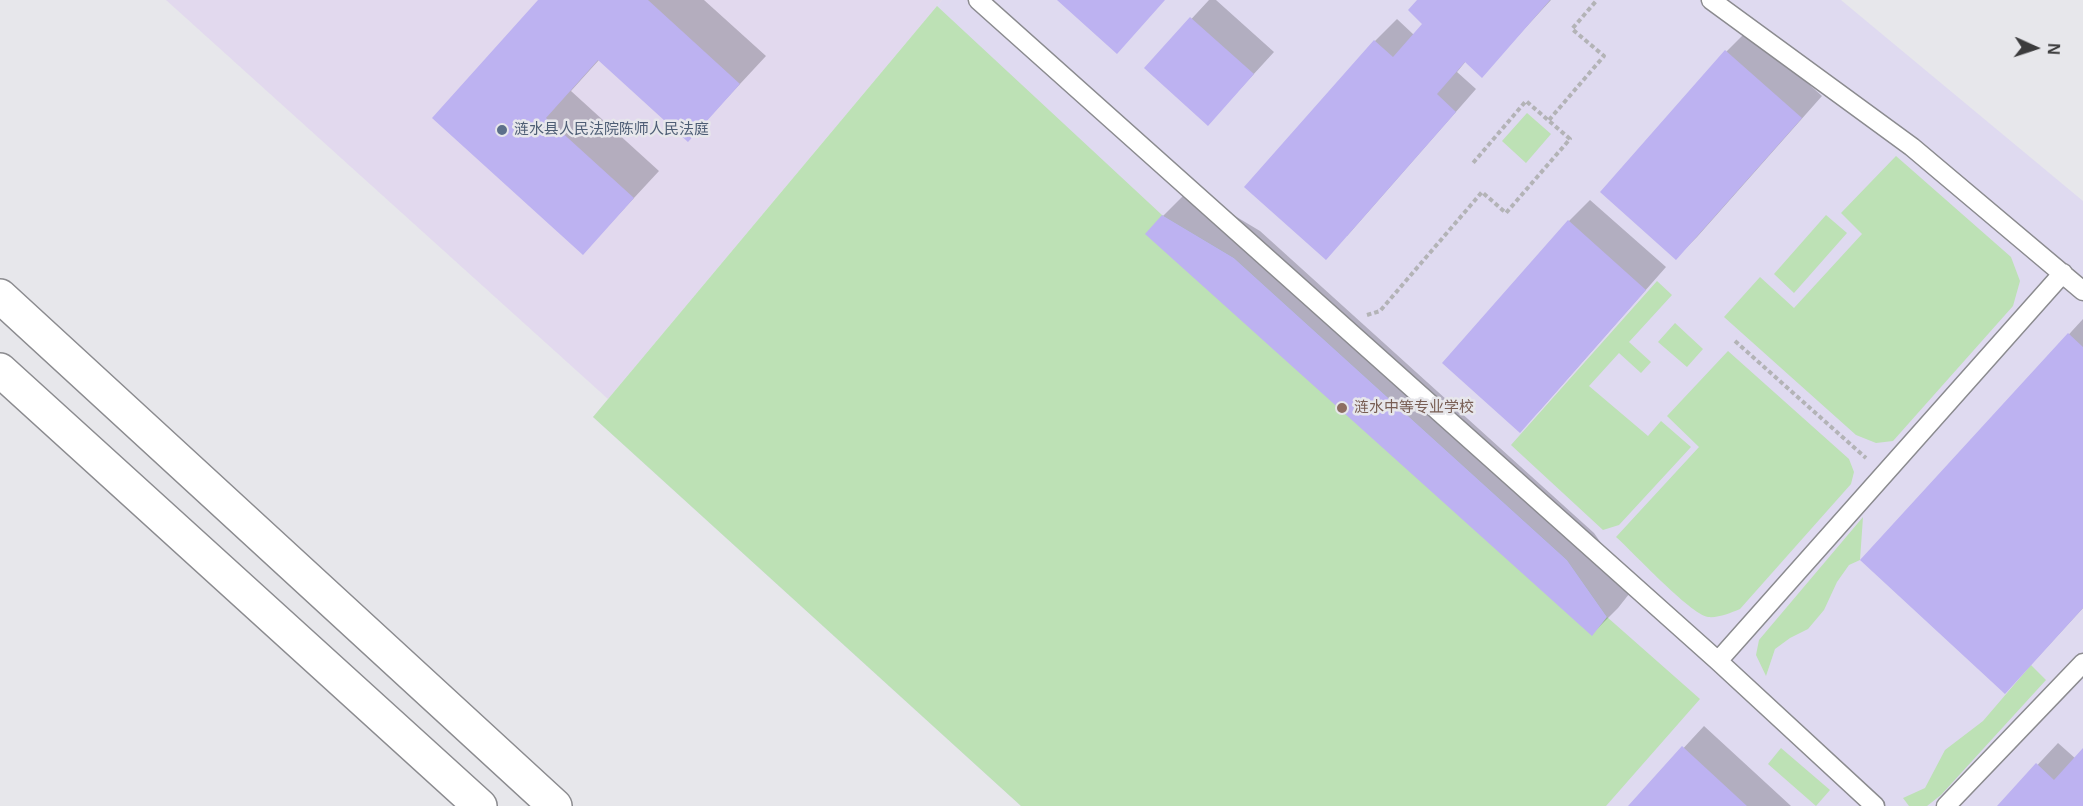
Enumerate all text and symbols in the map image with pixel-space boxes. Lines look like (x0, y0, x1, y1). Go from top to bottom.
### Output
north arrow (2005, 18, 2065, 78)
text: N (2045, 43, 2062, 55)
place label: 涟水县人民法院陈师人民法庭 (514, 121, 709, 139)
marker: 涟水县人民法院陈师人民法庭 (495, 123, 509, 137)
place label: 涟水中等专业学校 (1354, 399, 1474, 417)
marker: 涟水中等专业学校 (1335, 401, 1349, 415)

